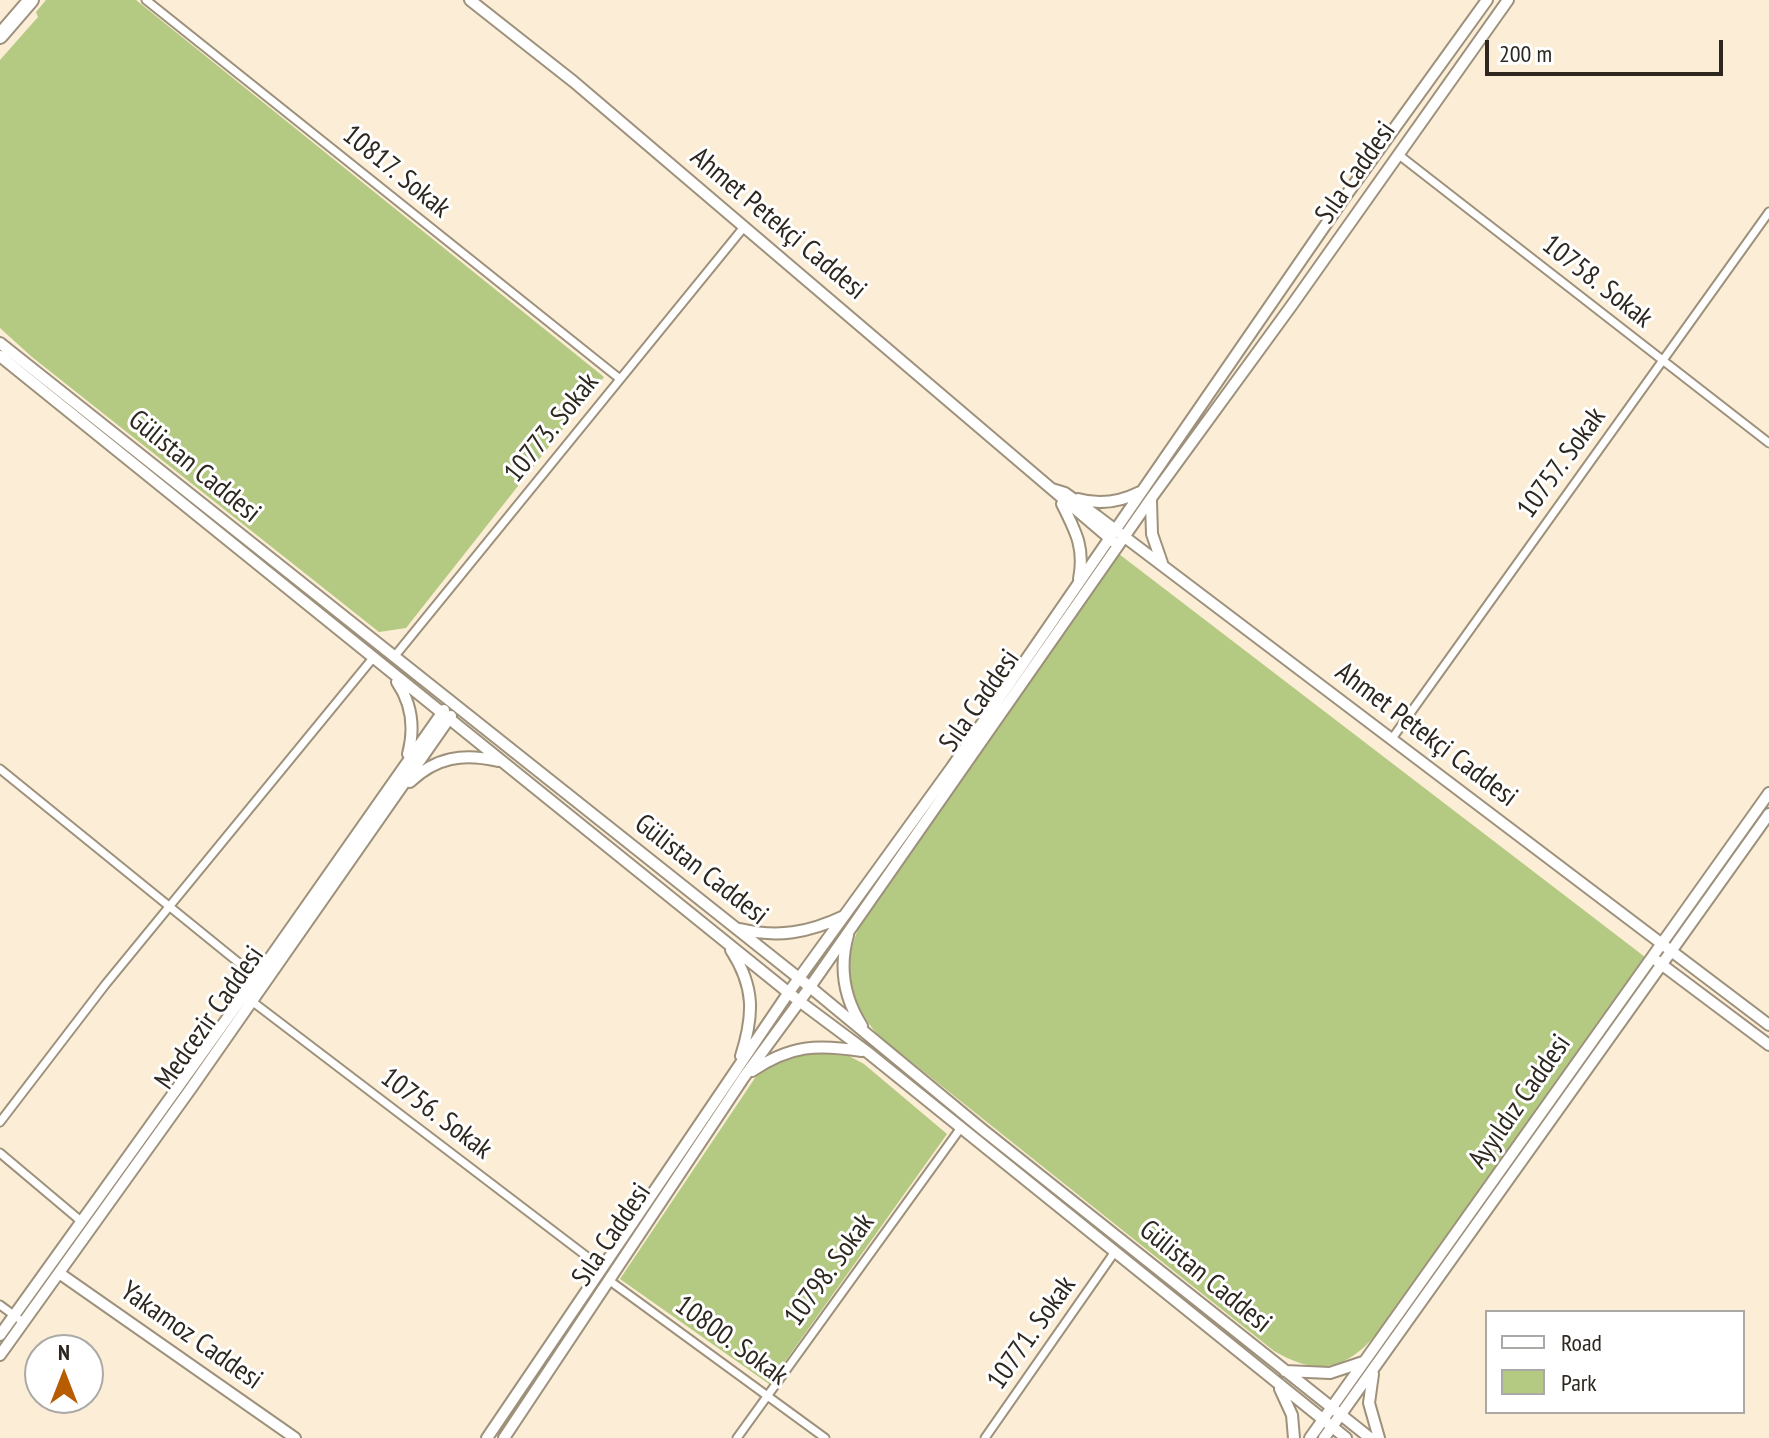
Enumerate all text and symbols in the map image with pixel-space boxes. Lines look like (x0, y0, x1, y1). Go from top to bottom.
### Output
scale bar (1489, 24, 1727, 74)
text: 200 m (1499, 38, 1552, 69)
street label: Sıla Caddesi (1309, 116, 1403, 230)
street label: 10817. Sokak (336, 119, 456, 225)
street label: Ahmet Petekçi Caddesi (683, 141, 873, 307)
street label: 10758. Sokak (1535, 228, 1659, 336)
street label: 10773. Sokak (498, 367, 606, 489)
street label: 10757. Sokak (1511, 401, 1613, 525)
street label: Gülistan Caddesi (121, 404, 267, 530)
street label: Sıla Caddesi (933, 644, 1027, 758)
street label: Ahmet Petekçi Caddesi (1328, 656, 1524, 814)
street label: Gülistan Caddesi (628, 807, 774, 933)
street label: Medcezir Caddesi (148, 940, 272, 1096)
street label: Ayyıldız Caddesi (1462, 1029, 1578, 1175)
street label: 10756. Sokak (374, 1061, 498, 1167)
street label: Sıla Caddesi (565, 1177, 659, 1293)
street label: 10798. Sokak (778, 1207, 882, 1333)
street label: Gülistan Caddesi (1132, 1214, 1278, 1340)
street label: 10771. Sokak (981, 1270, 1083, 1396)
street label: Yakamoz Caddesi (114, 1275, 268, 1397)
street label: 10800. Sokak (668, 1289, 794, 1393)
legend (1485, 1310, 1745, 1414)
text: Road (1561, 1327, 1602, 1358)
north arrow (24, 1334, 104, 1414)
text: N (58, 1338, 70, 1366)
text: Park (1561, 1367, 1597, 1398)

